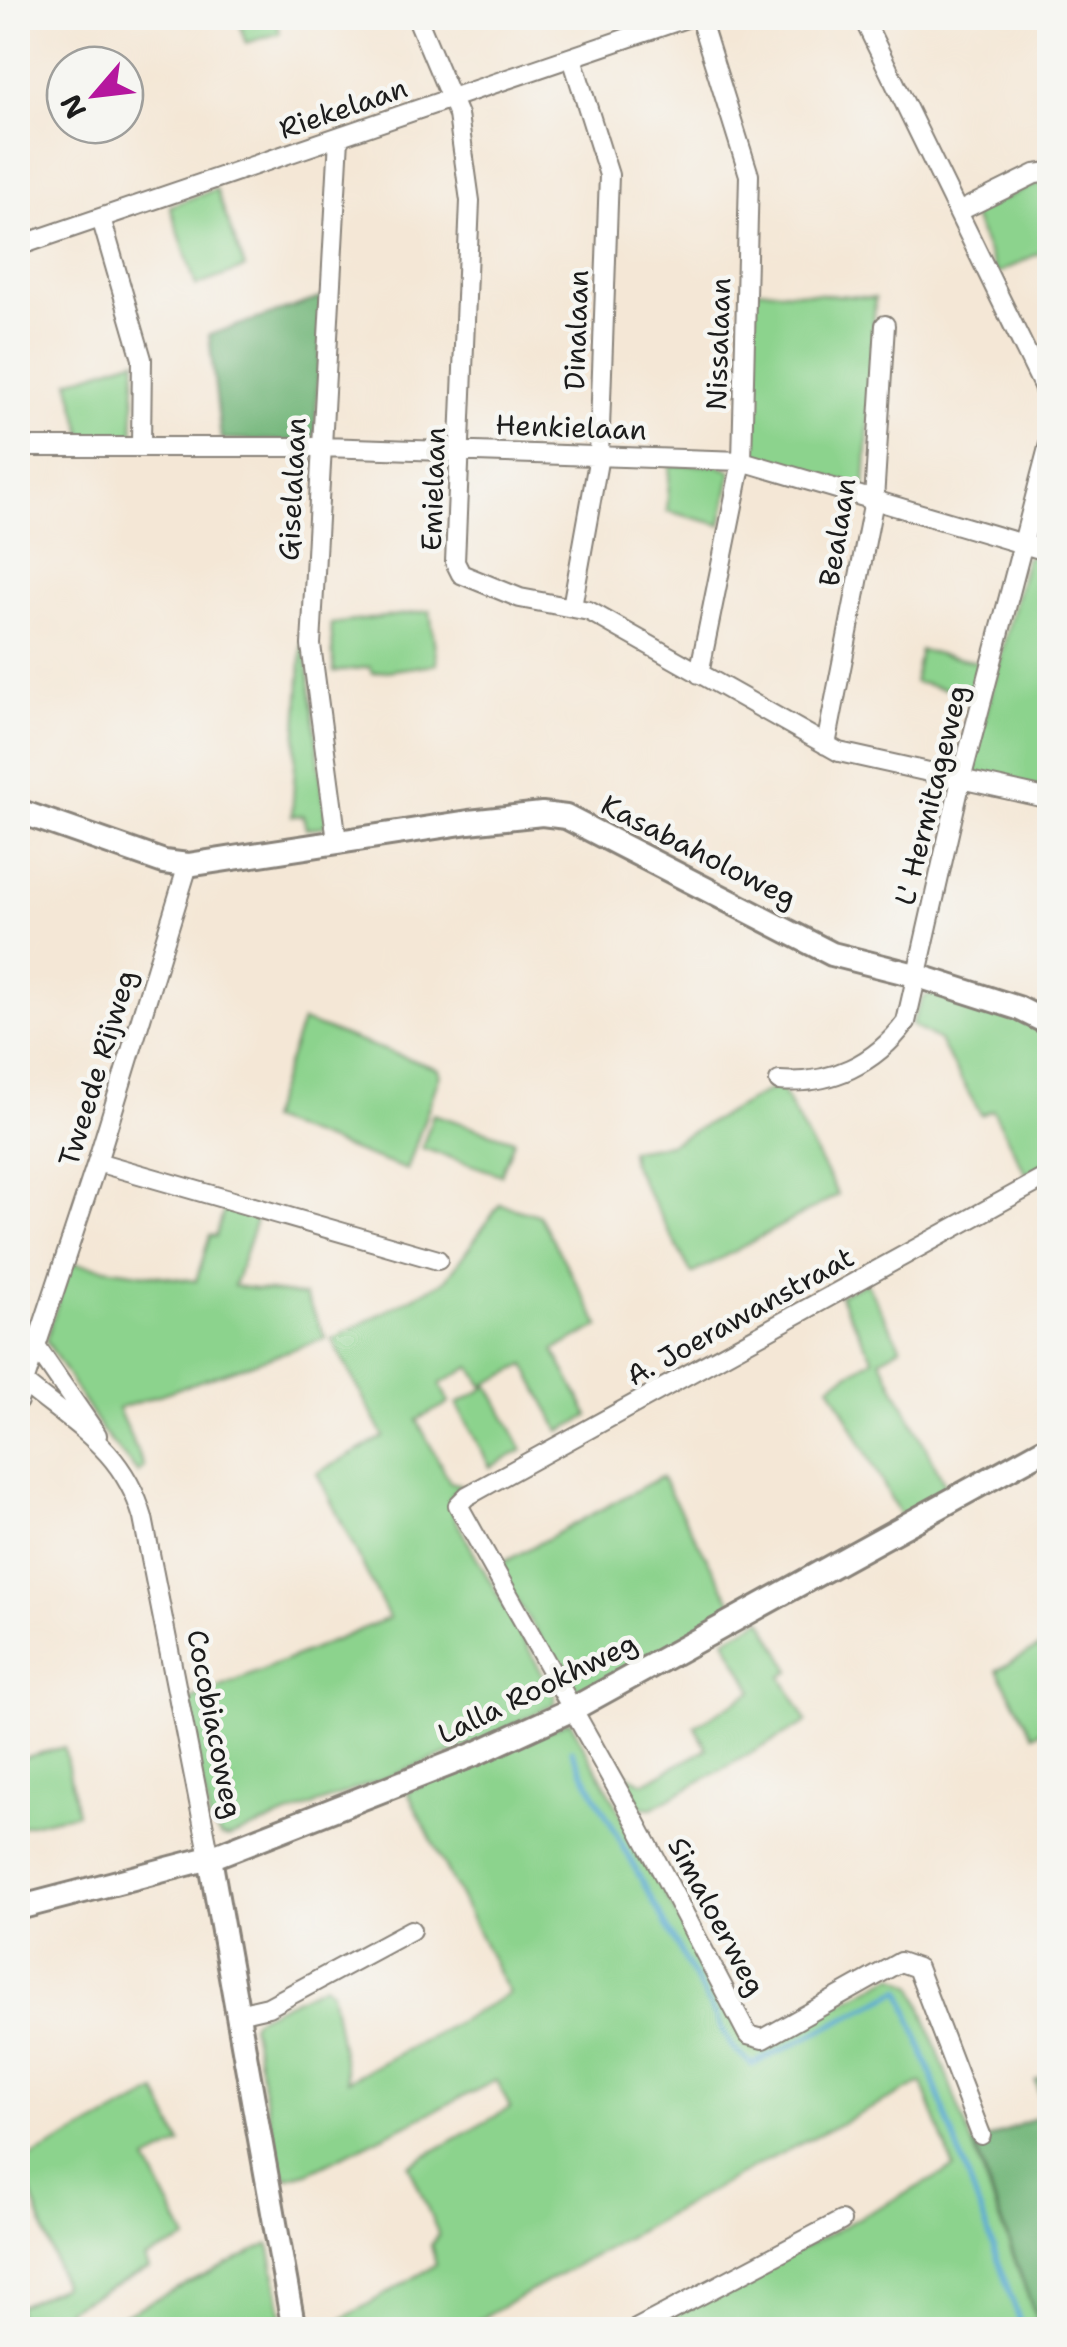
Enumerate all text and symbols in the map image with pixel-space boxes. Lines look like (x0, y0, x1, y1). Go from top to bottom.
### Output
north arrow (45, 45, 145, 145)
street label: Riekelaan (274, 68, 412, 148)
text: N (51, 88, 95, 125)
street label: Dinalaan (555, 269, 597, 391)
street label: Nissalaan (697, 277, 739, 411)
street label: Henkielaan (495, 405, 647, 449)
street label: Giselalaan (269, 416, 315, 562)
street label: Emielaan (412, 426, 454, 552)
street label: Bealaan (810, 475, 864, 589)
street label: L' Hermitageweg (885, 681, 977, 909)
street label: Kasabaholoweg (595, 785, 803, 917)
street label: Tweede Rijweg (49, 965, 145, 1171)
street label: A. Joerawanstraat (619, 1238, 861, 1394)
street label: Lalla Rookhweg (431, 1623, 643, 1753)
street label: Cocobiacoweg (178, 1626, 252, 1822)
street label: Simaloerweg (659, 1830, 775, 2002)

